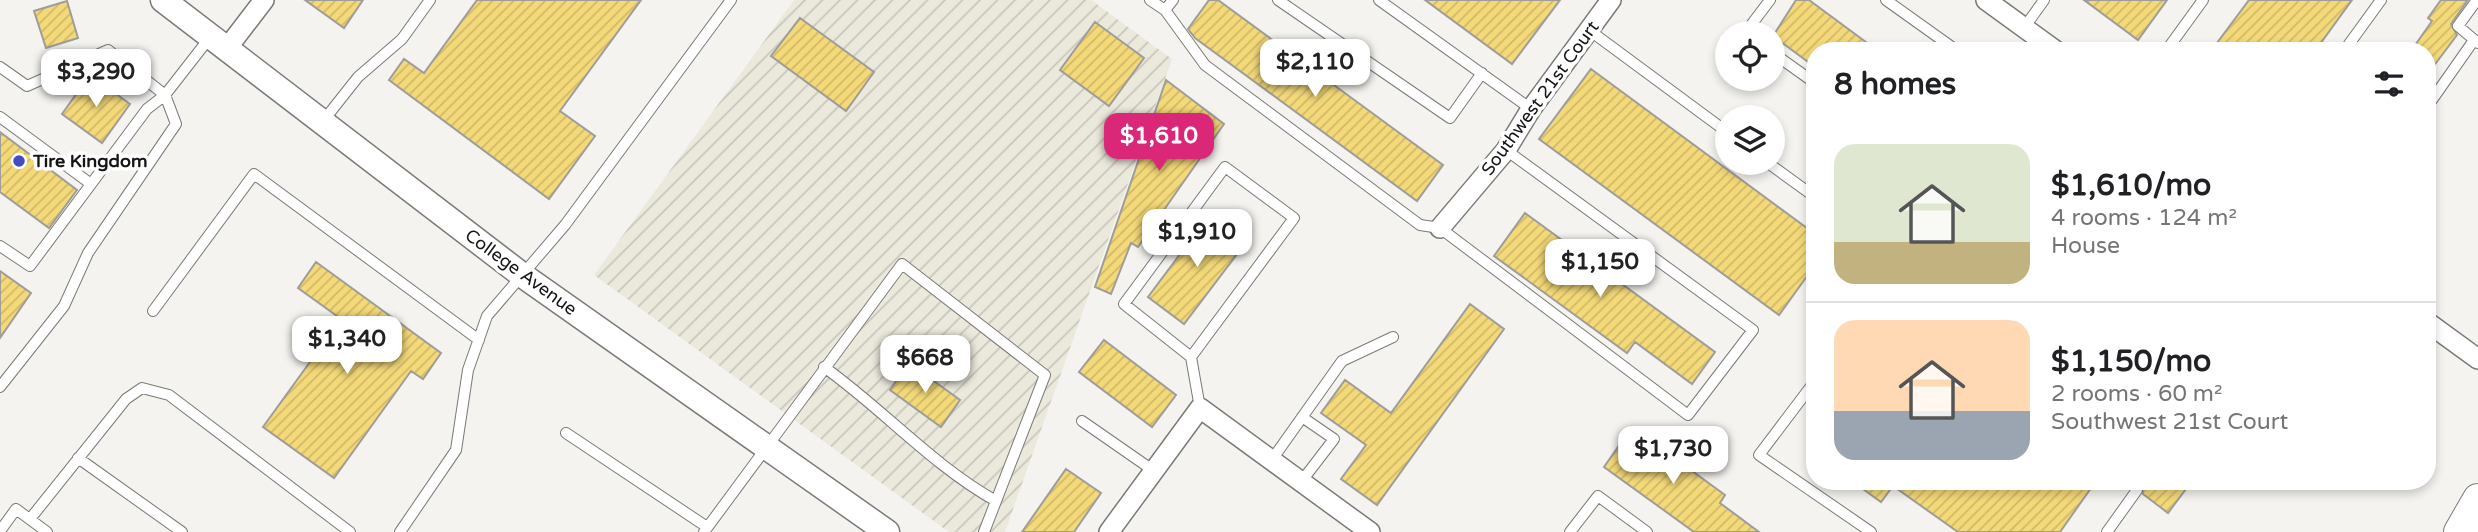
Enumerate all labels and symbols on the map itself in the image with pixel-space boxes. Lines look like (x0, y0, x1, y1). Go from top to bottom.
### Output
street label: Southwest 21st Court (1477, 16, 1604, 180)
pin: $2,110 (1258, 40, 1372, 99)
pin: $3,290 (39, 50, 153, 109)
pin: $1,610 (1102, 114, 1216, 173)
place label: Tire Kingdom (32, 150, 147, 172)
marker: Tire Kingdom (11, 153, 27, 169)
pin: $1,910 (1140, 210, 1254, 269)
street label: College Avenue (461, 224, 581, 320)
pin: $1,150 (1543, 240, 1657, 299)
pin: $1,340 (290, 316, 404, 376)
pin: $668 (884, 336, 966, 395)
pin: $1,730 (1616, 426, 1730, 486)

